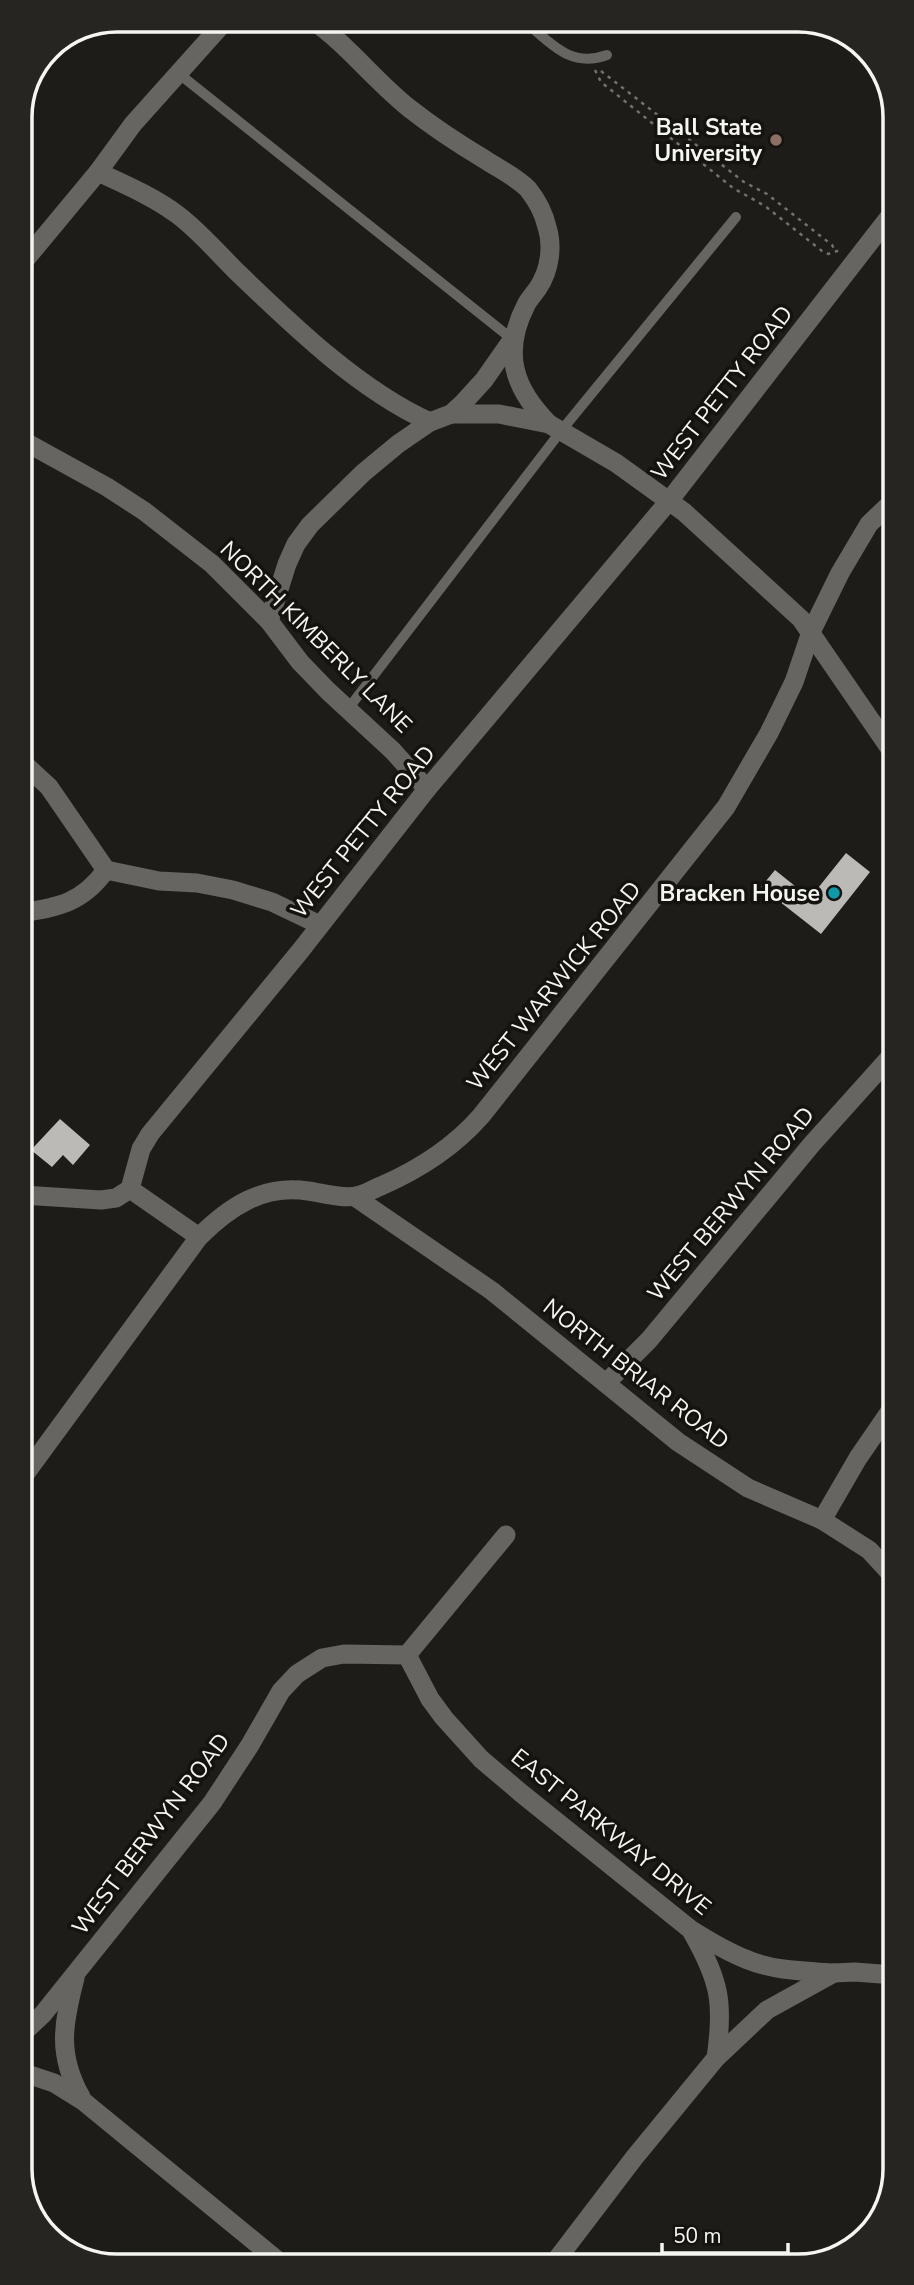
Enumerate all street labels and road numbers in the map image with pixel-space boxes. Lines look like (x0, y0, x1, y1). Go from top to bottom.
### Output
street label: WEST PETTY ROAD (644, 299, 800, 487)
street label: NORTH KIMBERLY LANE (213, 534, 419, 740)
street label: WEST PETTY ROAD (284, 739, 442, 925)
street label: WEST WARWICK ROAD (460, 875, 648, 1097)
street label: WEST BERWYN ROAD (640, 1100, 822, 1308)
street label: NORTH BRIAR ROAD (537, 1292, 735, 1456)
street label: WEST BERWYN ROAD (65, 1727, 237, 1941)
street label: EAST PARKWAY DRIVE (505, 1742, 717, 1922)

